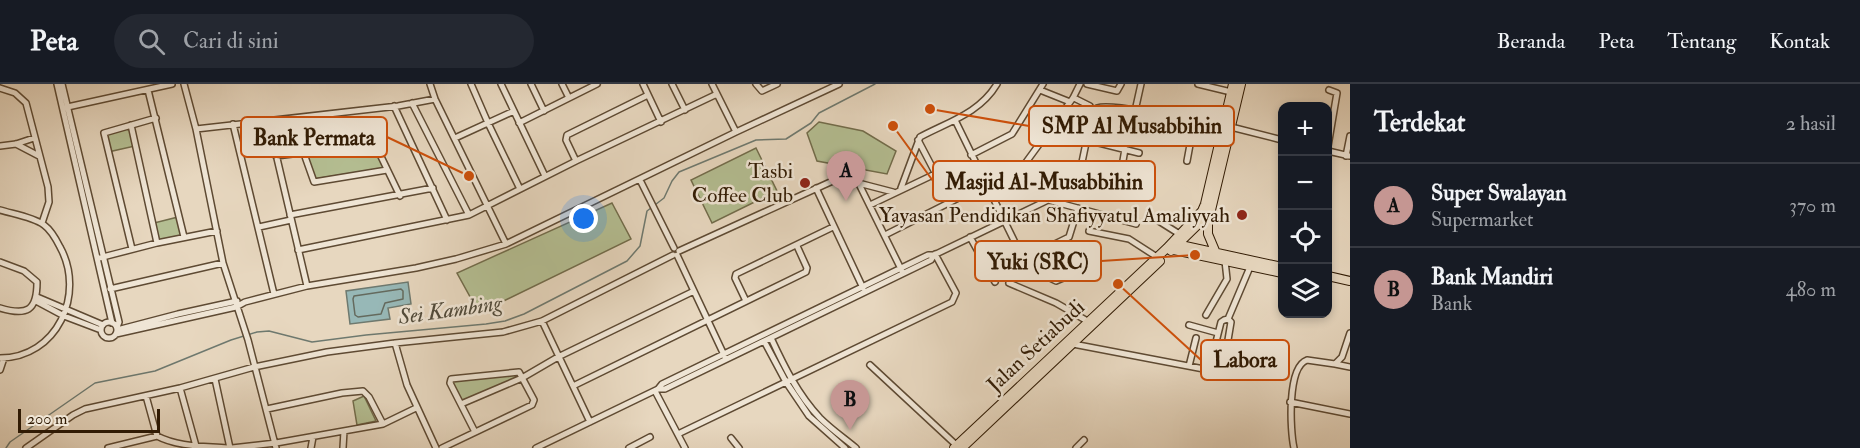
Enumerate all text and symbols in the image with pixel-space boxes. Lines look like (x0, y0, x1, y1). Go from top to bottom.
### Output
search box (114, 14, 534, 68)
text: Peta (30, 24, 78, 59)
icon: search (135, 25, 168, 58)
text: Cari di sini (183, 27, 279, 55)
text: Beranda (1497, 28, 1565, 55)
text: Peta (1598, 28, 1634, 55)
text: Tentang (1667, 28, 1736, 55)
text: Kontak (1769, 28, 1830, 55)
map controls (1278, 102, 1332, 318)
button: + (1278, 102, 1332, 156)
callout: SMP Al Musabbihin (1029, 106, 1234, 146)
text: Terdekat (1374, 107, 1465, 139)
text: 2 hasil (1786, 111, 1836, 136)
text: SMP Al Musabbihin (1042, 112, 1223, 140)
callout: Bank Permata (241, 117, 387, 157)
text: Bank Permata (253, 124, 376, 152)
pin: A (826, 152, 866, 201)
button: − (1278, 156, 1332, 210)
place label: Tasbi Coffee Club (692, 158, 793, 209)
callout: Masjid Al-Musabbihin (933, 161, 1155, 201)
text: Masjid Al-Musabbihin (944, 168, 1144, 196)
marker: Tasbi Coffee Club (798, 176, 812, 190)
text: Super Swalayan (1431, 179, 1567, 207)
text: A (1387, 193, 1400, 218)
text: 370 m (1789, 193, 1836, 218)
place label: Yayasan Pendidikan Shafiyyatul Amaliyyah (879, 202, 1230, 229)
your location (569, 204, 598, 233)
text: Supermarket (1431, 207, 1534, 232)
marker: Yayasan Pendidikan Shafiyyatul Amaliyyah (1235, 208, 1249, 222)
button: locate (1278, 210, 1332, 264)
callout: Yuki (SRC) (975, 241, 1101, 281)
text: Yuki (SRC) (986, 248, 1089, 276)
text: Bank Mandiri (1431, 263, 1553, 291)
button: layers (1278, 264, 1332, 318)
text: B (1387, 277, 1400, 302)
text: 480 m (1786, 277, 1836, 302)
water label: Sei Kambing (396, 289, 504, 331)
text: Bank (1431, 291, 1472, 316)
street label: Jalan Setiabudi (981, 293, 1091, 399)
callout: Labora (1201, 340, 1289, 380)
text: Labora (1213, 346, 1278, 374)
pin: B (830, 380, 870, 430)
scale bar (18, 406, 160, 434)
text: 200 m (27, 409, 67, 429)

